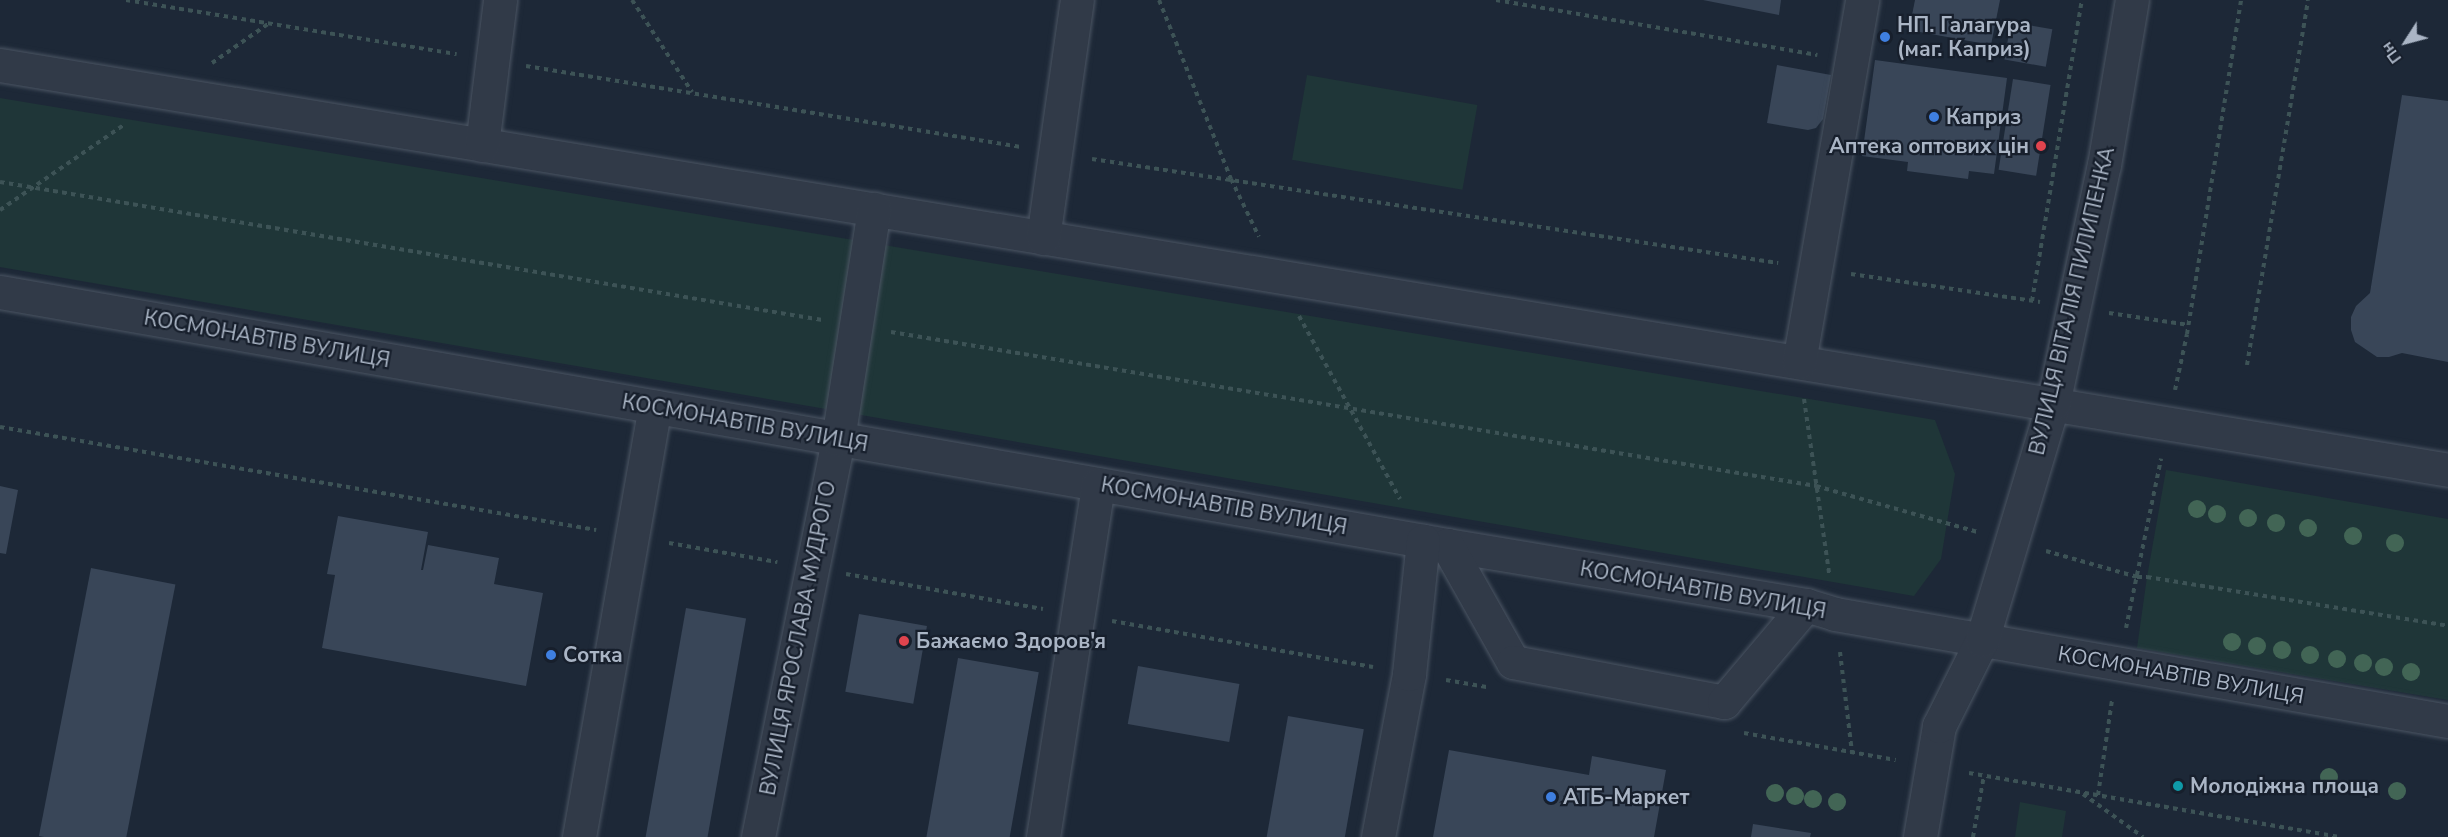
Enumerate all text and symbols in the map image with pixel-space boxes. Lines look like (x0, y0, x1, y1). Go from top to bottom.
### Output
place label: НП. Галагура (маг. Каприз) (1897, 12, 2031, 62)
north arrow (2376, 12, 2436, 72)
marker: НП. Галагура (маг. Каприз) (1878, 30, 1892, 44)
text: Пн (2376, 37, 2407, 68)
place label: Каприз (1946, 104, 2021, 130)
marker: Каприз (1927, 110, 1941, 124)
place label: Аптека оптових цін (1829, 133, 2029, 159)
marker: Аптека оптових цін (2034, 139, 2048, 153)
street label: ВУЛИЦЯ ВІТАЛІЯ ПИЛИПЕНКА (2024, 144, 2120, 458)
street label: КОСМОНАВТІВ ВУЛИЦЯ (142, 305, 392, 373)
street label: КОСМОНАВТІВ ВУЛИЦЯ (620, 389, 870, 457)
street label: КОСМОНАВТІВ ВУЛИЦЯ (1099, 472, 1349, 540)
street label: ВУЛИЦЯ ЯРОСЛАВА МУДРОГО (755, 478, 841, 798)
street label: КОСМОНАВТІВ ВУЛИЦЯ (1578, 556, 1828, 624)
place label: Бажаємо Здоров'я (916, 628, 1106, 654)
marker: Бажаємо Здоров'я (897, 634, 911, 648)
street label: КОСМОНАВТІВ ВУЛИЦЯ (2056, 641, 2306, 709)
place label: Сотка (563, 642, 623, 668)
marker: Сотка (544, 648, 558, 662)
place label: Молодіжна площа (2190, 773, 2379, 799)
marker: Молодіжна площа (2171, 779, 2185, 793)
place label: АТБ-Маркет (1563, 784, 1689, 810)
marker: АТБ-Маркет (1544, 790, 1558, 804)

